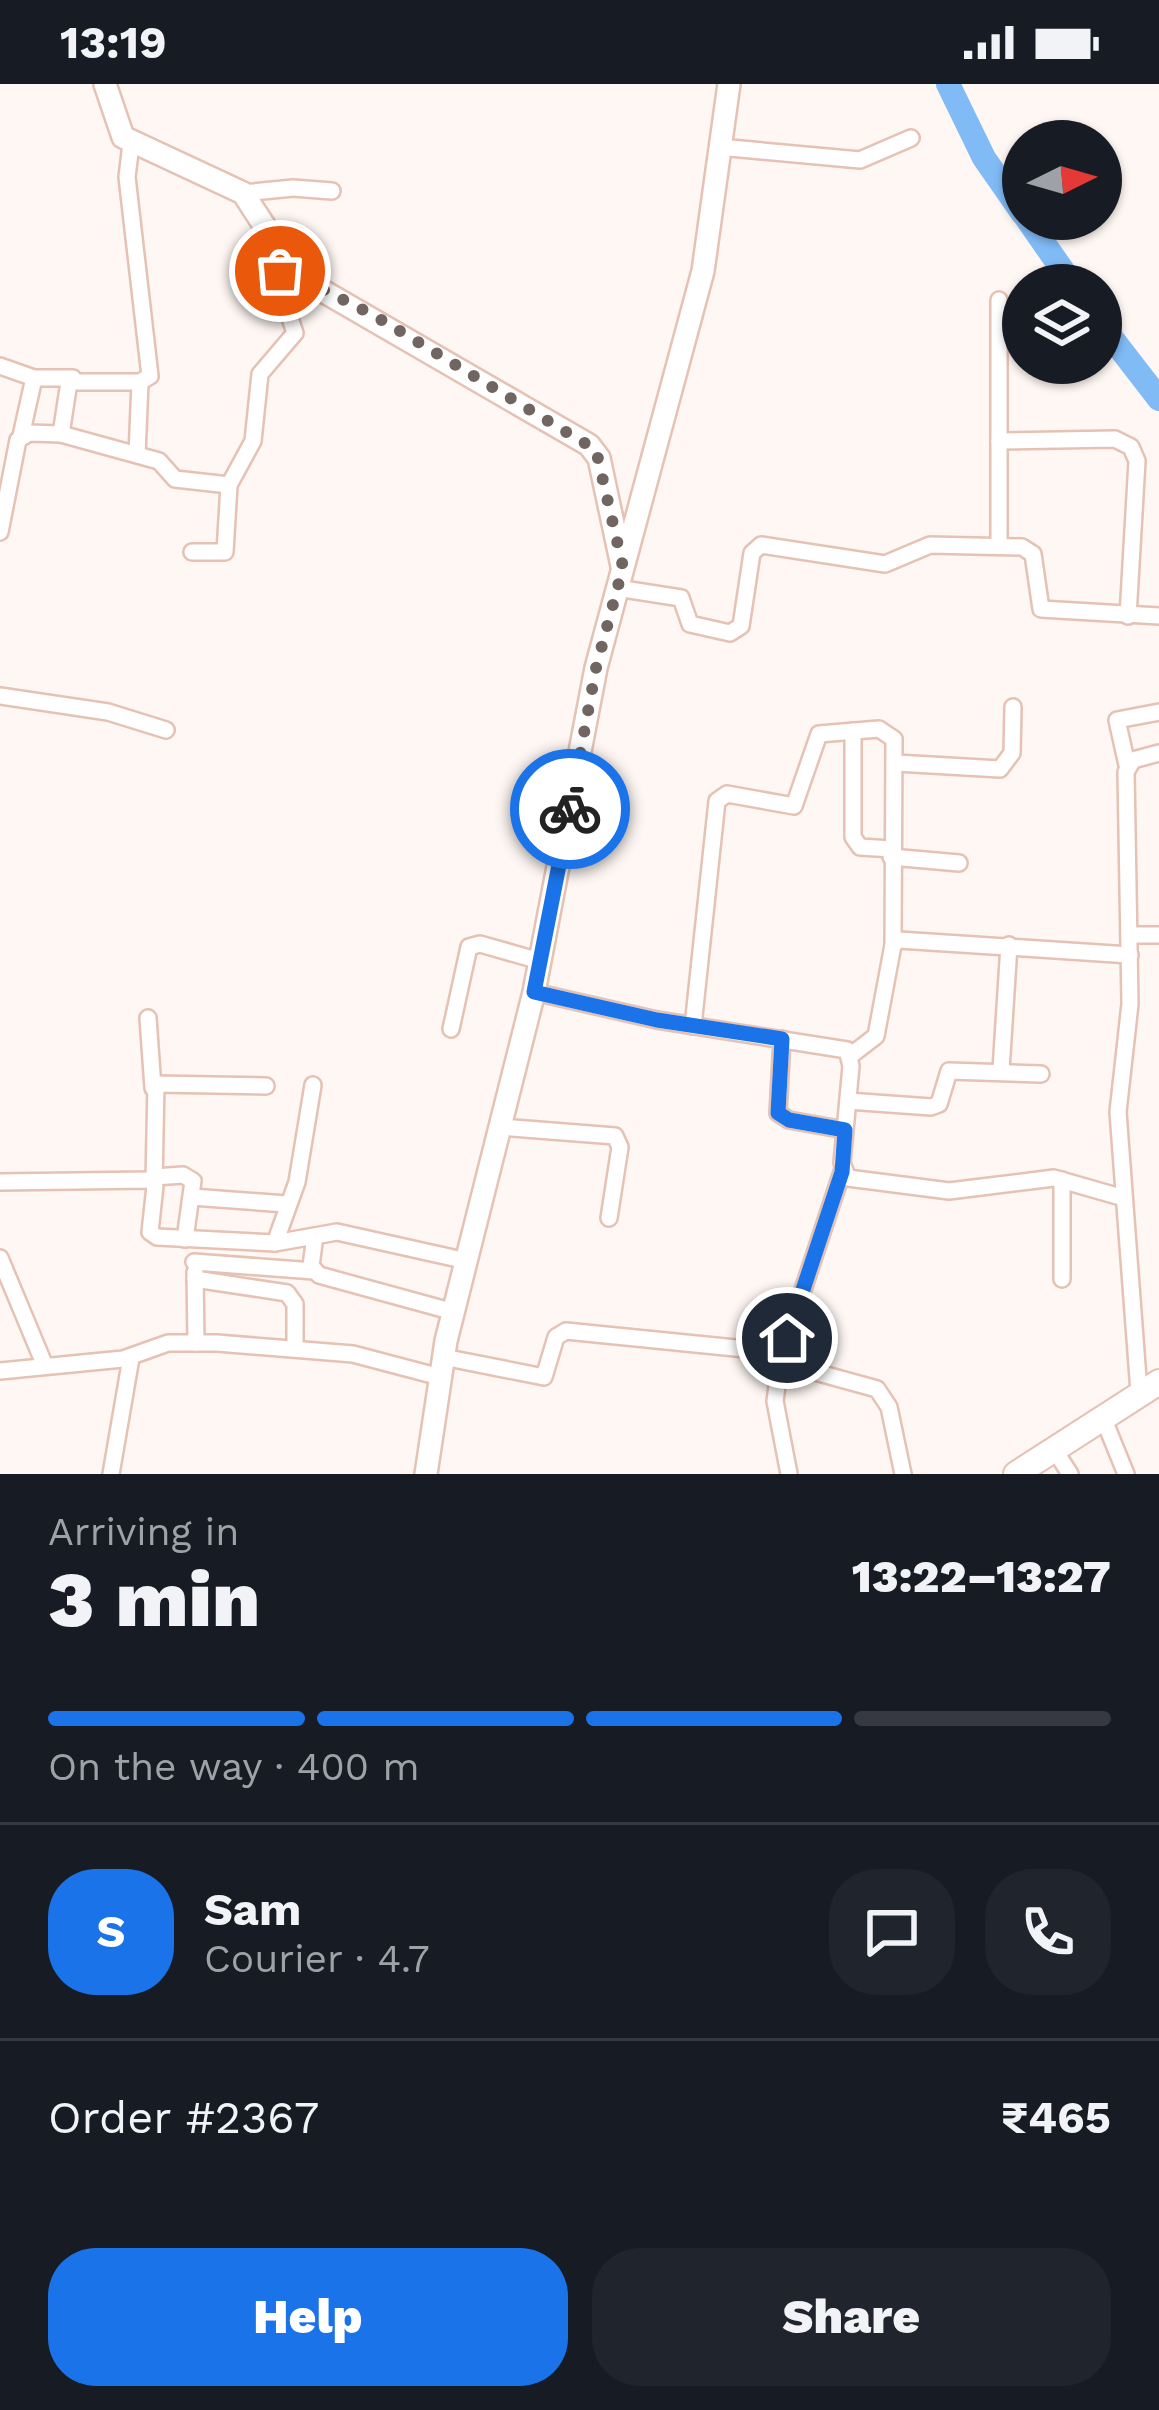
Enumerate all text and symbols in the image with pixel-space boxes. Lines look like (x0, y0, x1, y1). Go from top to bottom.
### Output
text: 13:19 (60, 16, 167, 69)
north arrow (1002, 120, 1122, 240)
map controls (1002, 120, 1122, 384)
pin (229, 220, 331, 322)
icon: bag (247, 238, 313, 304)
button: layers (1002, 264, 1122, 384)
courier (510, 749, 630, 869)
icon: bike (537, 776, 603, 842)
pin (736, 1287, 838, 1389)
icon: home (754, 1305, 820, 1371)
text: Arriving in (48, 1509, 239, 1554)
text: 13:22–13:27 (852, 1550, 1111, 1603)
text: 3 min (48, 1553, 260, 1645)
text: On the way · 400 m (48, 1744, 420, 1789)
button: chat (829, 1869, 955, 1995)
button: phone (985, 1869, 1111, 1995)
text: Sam (204, 1883, 301, 1936)
text: S (96, 1905, 126, 1958)
text: Courier · 4.7 (204, 1936, 430, 1981)
text: Order #2367 (48, 2091, 319, 2144)
text: ₹465 (1001, 2091, 1111, 2144)
button: Help (48, 2248, 568, 2386)
button: Share (592, 2248, 1111, 2386)

